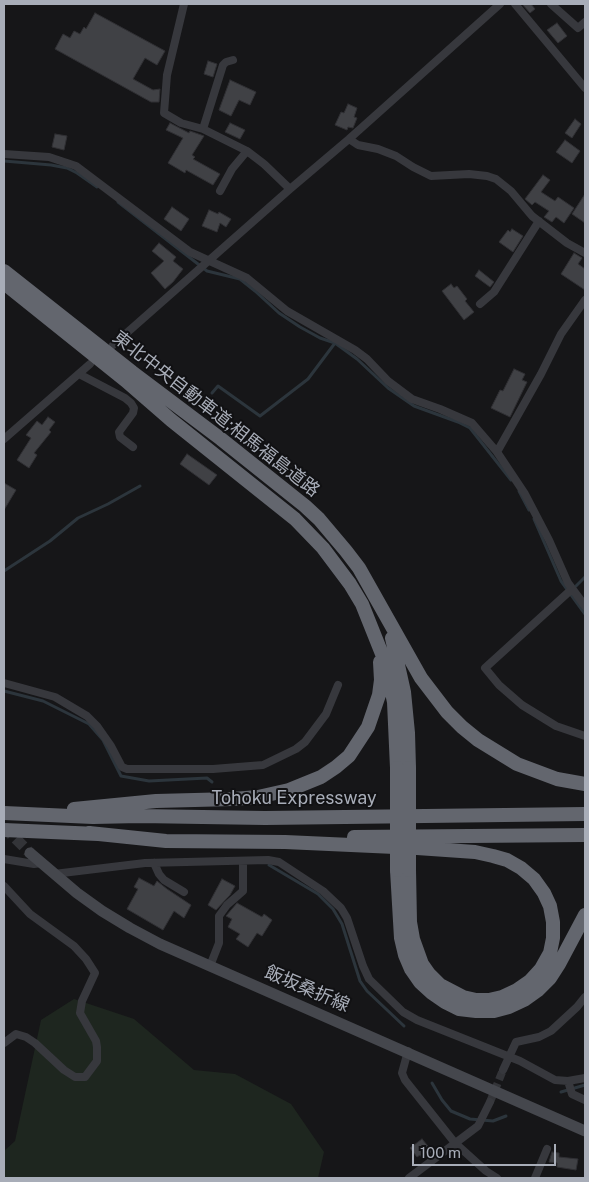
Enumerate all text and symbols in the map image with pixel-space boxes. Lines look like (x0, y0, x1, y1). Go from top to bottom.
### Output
street label: 東北中央自動車道;相馬福島道路 (108, 327, 324, 501)
street label: Tohoku Expressway (211, 787, 377, 809)
street label: 飯坂桑折線 (261, 961, 353, 1017)
scale bar (414, 1134, 558, 1166)
text: 100 m (420, 1144, 461, 1161)

